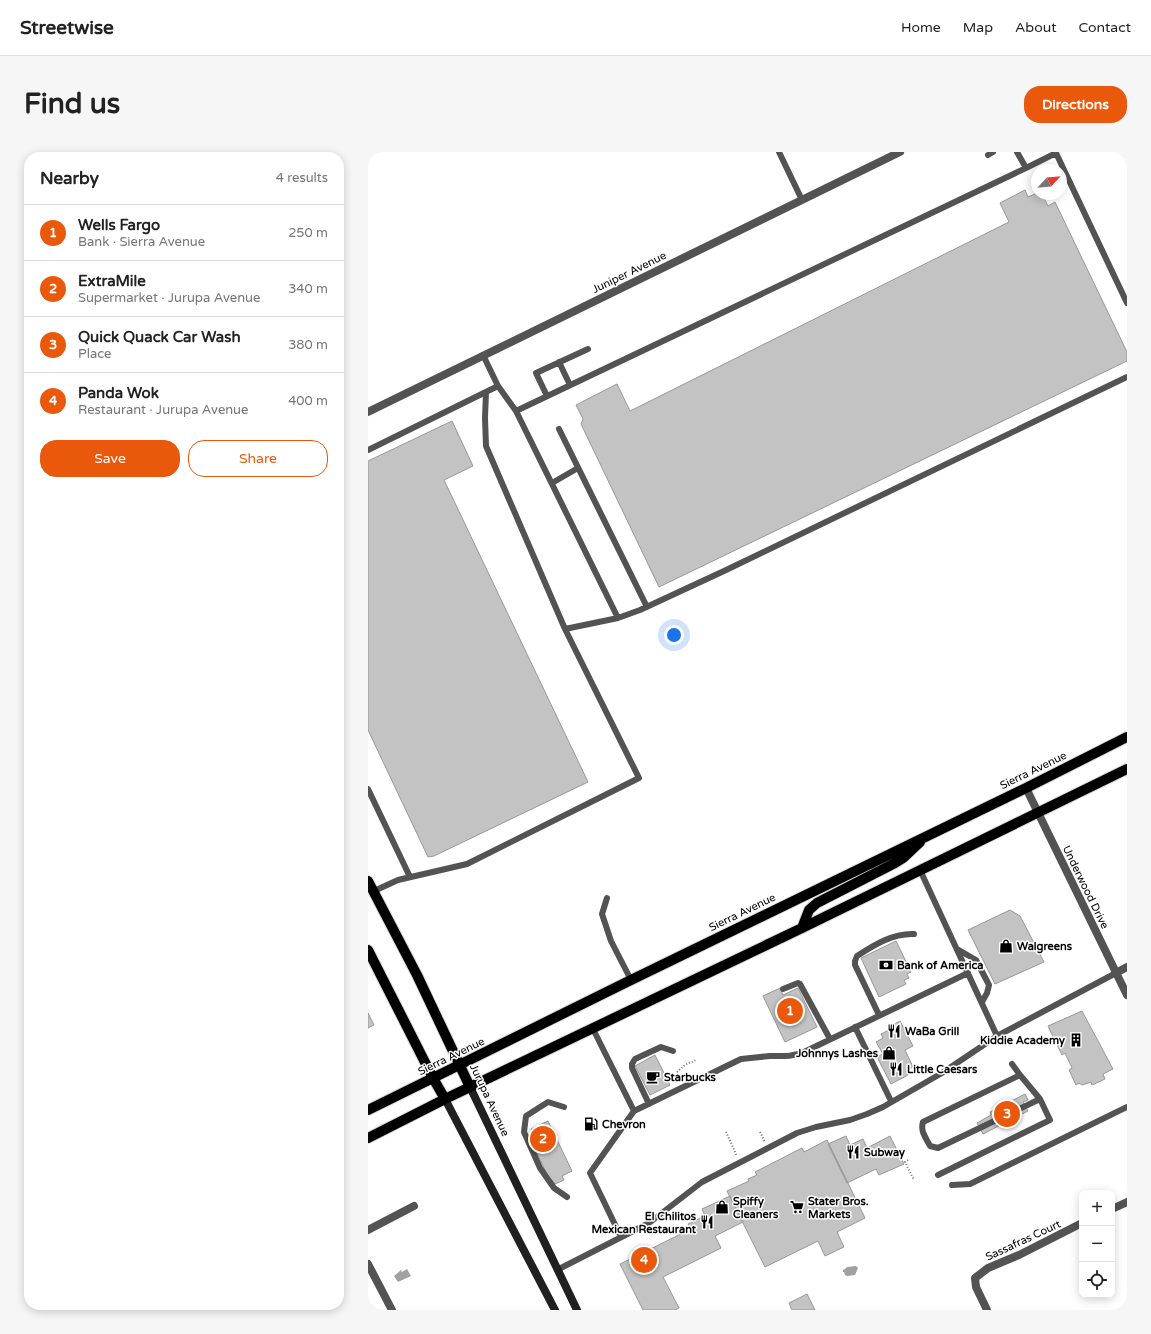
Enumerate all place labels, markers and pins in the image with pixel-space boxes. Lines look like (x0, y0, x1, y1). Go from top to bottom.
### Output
shop icon: Walgreens (998, 938, 1014, 954)
place label: Walgreens (1017, 940, 1073, 954)
bank icon: Bank of America (878, 957, 894, 973)
place label: Bank of America (897, 959, 984, 972)
pin: 1 (777, 996, 803, 1026)
restaurant icon: WaBa Grill (886, 1023, 902, 1039)
place label: WaBa Grill (905, 1025, 959, 1038)
building icon: Kiddie Academy (1068, 1032, 1084, 1048)
place label: Kiddie Academy (980, 1034, 1065, 1048)
shop icon: Johnnys Lashes (881, 1045, 897, 1061)
place label: Johnnys Lashes (795, 1047, 879, 1061)
restaurant icon: Little Caesars (888, 1061, 904, 1077)
place label: Little Caesars (907, 1063, 978, 1076)
cafe icon: Starbucks (645, 1069, 661, 1085)
place label: Starbucks (664, 1071, 717, 1084)
pin: 3 (994, 1099, 1020, 1129)
fuel station icon: Chevron (583, 1116, 599, 1132)
place label: Chevron (602, 1118, 646, 1131)
pin: 2 (530, 1124, 556, 1154)
restaurant icon: Subway (845, 1144, 861, 1160)
place label: Subway (864, 1146, 905, 1160)
place label: Spiffy Cleaners (733, 1195, 779, 1221)
place label: Stater Bros. Markets (808, 1195, 869, 1221)
shop icon: Spiffy Cleaners (714, 1199, 730, 1215)
supermarket icon: Stater Bros. Markets (789, 1199, 805, 1215)
place label: El Chilitos Mexican Restaurant (592, 1210, 697, 1236)
restaurant icon: El Chilitos Mexican Restaurant (699, 1214, 715, 1230)
pin: 4 (631, 1245, 657, 1275)

